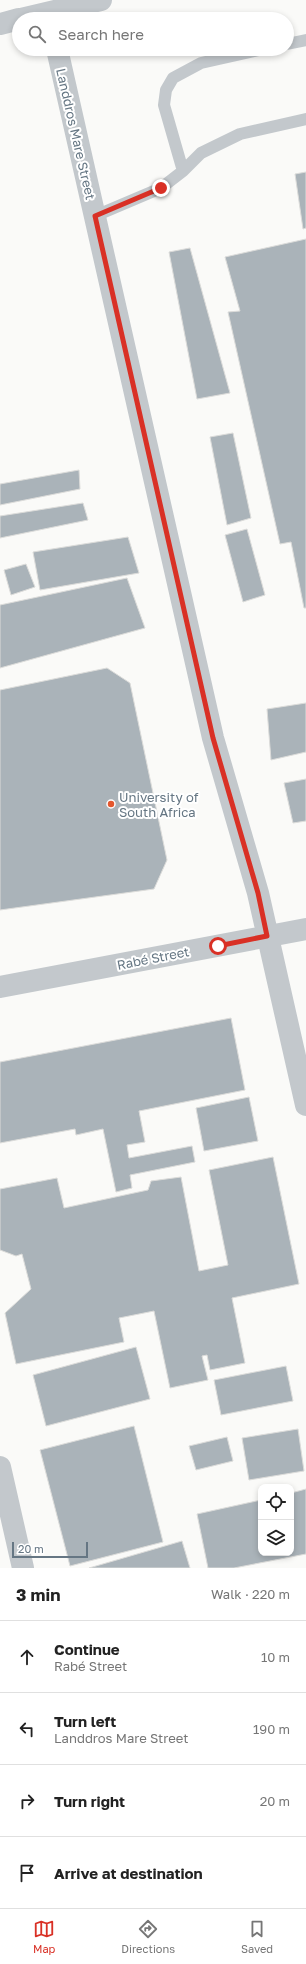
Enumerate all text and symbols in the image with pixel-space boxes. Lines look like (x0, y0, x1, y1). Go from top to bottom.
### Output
search box (12, 12, 294, 56)
icon: search (26, 23, 48, 45)
text: Search here (58, 25, 144, 43)
street label: Landdros Mare Street (53, 67, 99, 201)
route end (152, 179, 170, 197)
place label: University of South Africa (119, 789, 199, 820)
marker: University of South Africa (106, 799, 116, 809)
route start (209, 937, 227, 955)
street label: Rabé Street (115, 943, 191, 973)
map controls (258, 1484, 294, 1556)
button: locate (258, 1484, 294, 1520)
button: layers (258, 1520, 294, 1556)
scale bar (12, 1540, 88, 1559)
text: 20 m (18, 1542, 44, 1555)
text: 3 min (16, 1584, 60, 1605)
text: Walk · 220 m (211, 1586, 290, 1602)
text: Continue (54, 1640, 120, 1658)
icon: ahead (16, 1646, 38, 1668)
text: 10 m (261, 1649, 290, 1665)
text: Rabé Street (54, 1658, 127, 1674)
text: Turn left (54, 1712, 116, 1730)
icon: left (16, 1718, 38, 1740)
text: 190 m (253, 1721, 290, 1737)
text: Landdros Mare Street (54, 1730, 189, 1746)
icon: right (16, 1790, 38, 1812)
text: Turn right (54, 1792, 125, 1810)
text: 20 m (260, 1793, 290, 1809)
icon: arrive (16, 1862, 38, 1884)
text: Arrive at destination (54, 1864, 203, 1882)
tab: Map (33, 1918, 55, 1955)
tab: Directions (121, 1918, 175, 1955)
tab: Saved (241, 1918, 273, 1955)

